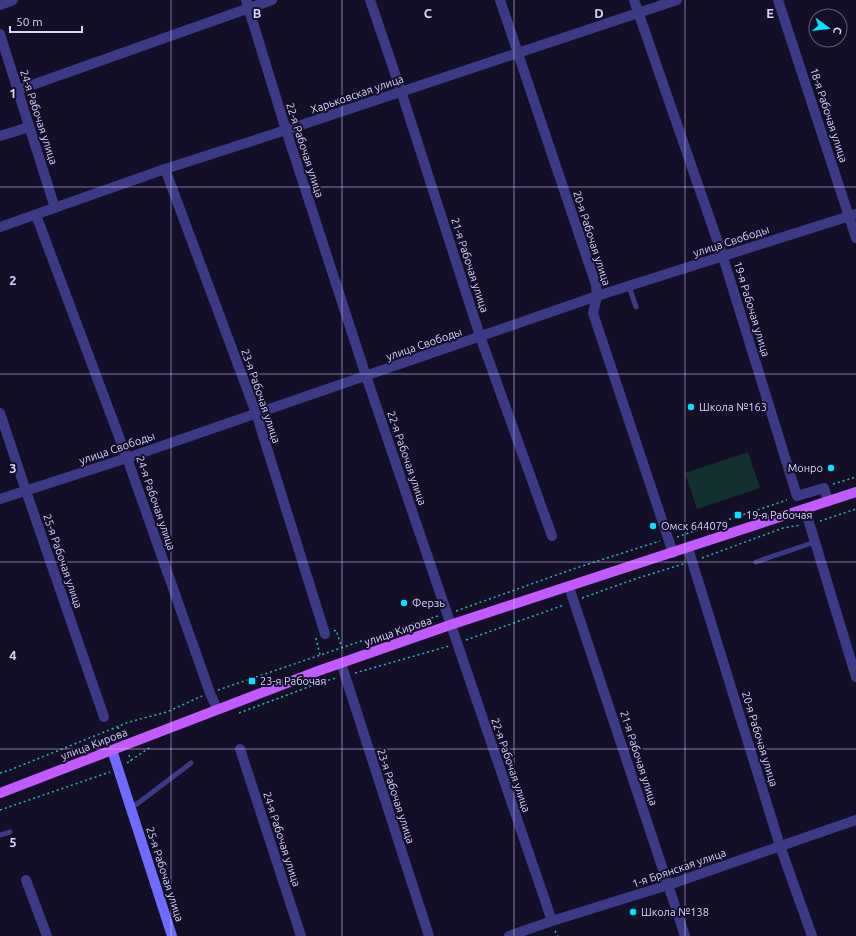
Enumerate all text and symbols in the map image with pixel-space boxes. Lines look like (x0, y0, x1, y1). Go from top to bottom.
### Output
text: B (253, 6, 262, 20)
text: C (424, 6, 433, 20)
text: D (594, 6, 604, 20)
text: E (766, 6, 774, 20)
scale bar (10, 8, 82, 34)
north arrow (808, 8, 848, 48)
text: 50 m (16, 15, 43, 28)
text: С (831, 26, 844, 36)
street label: 18-я Рабочая улица (808, 66, 850, 164)
street label: 24-я Рабочая улица (18, 68, 60, 166)
street label: Харьковская улица (309, 72, 405, 116)
text: 1 (9, 86, 17, 100)
street label: 22-я Рабочая улица (284, 101, 326, 199)
street label: 20-я Рабочая улица (571, 189, 613, 287)
street label: 21-я Рабочая улица (449, 216, 491, 314)
street label: улица Свободы (691, 223, 771, 259)
street label: 19-я Рабочая улица (732, 260, 772, 358)
text: 2 (9, 273, 17, 287)
street label: улица Свободы (385, 325, 463, 363)
street label: 23-я Рабочая улица (239, 347, 283, 445)
place label: Школа №163 (699, 401, 767, 413)
marker: Школа №163 (686, 402, 696, 412)
street label: 22-я Рабочая улица (385, 409, 429, 507)
street label: улица Свободы (78, 429, 156, 467)
street label: 24-я Рабочая улица (134, 454, 178, 552)
text: 3 (9, 461, 17, 475)
place label: Монро (788, 462, 823, 474)
marker: Монро (826, 463, 836, 473)
place label: 19-я Рабочая (746, 509, 812, 521)
marker: 19-я Рабочая (733, 510, 743, 520)
street label: 25-я Рабочая улица (41, 512, 85, 610)
place label: Омск 644079 (661, 520, 728, 532)
marker: Омск 644079 (648, 521, 658, 531)
place label: Ферзь (412, 597, 445, 609)
marker: Ферзь (399, 598, 409, 608)
street label: улица Кирова (363, 614, 433, 648)
text: 4 (9, 648, 17, 662)
place label: 23-я Рабочая (260, 675, 326, 687)
marker: 23-я Рабочая (247, 676, 257, 686)
street label: 20-я Рабочая улица (740, 690, 780, 788)
street label: 21-я Рабочая улица (618, 709, 660, 807)
street label: 22-я Рабочая улица (489, 716, 533, 814)
street label: улица Кирова (59, 726, 129, 762)
street label: 23-я Рабочая улица (375, 747, 417, 845)
street label: 24-я Рабочая улица (261, 790, 303, 888)
street label: 25-я Рабочая улица (144, 825, 186, 923)
text: 5 (9, 835, 17, 849)
street label: 1-я Брянская улица (631, 846, 727, 890)
place label: Школа №138 (641, 906, 709, 918)
marker: Школа №138 (628, 907, 638, 917)

